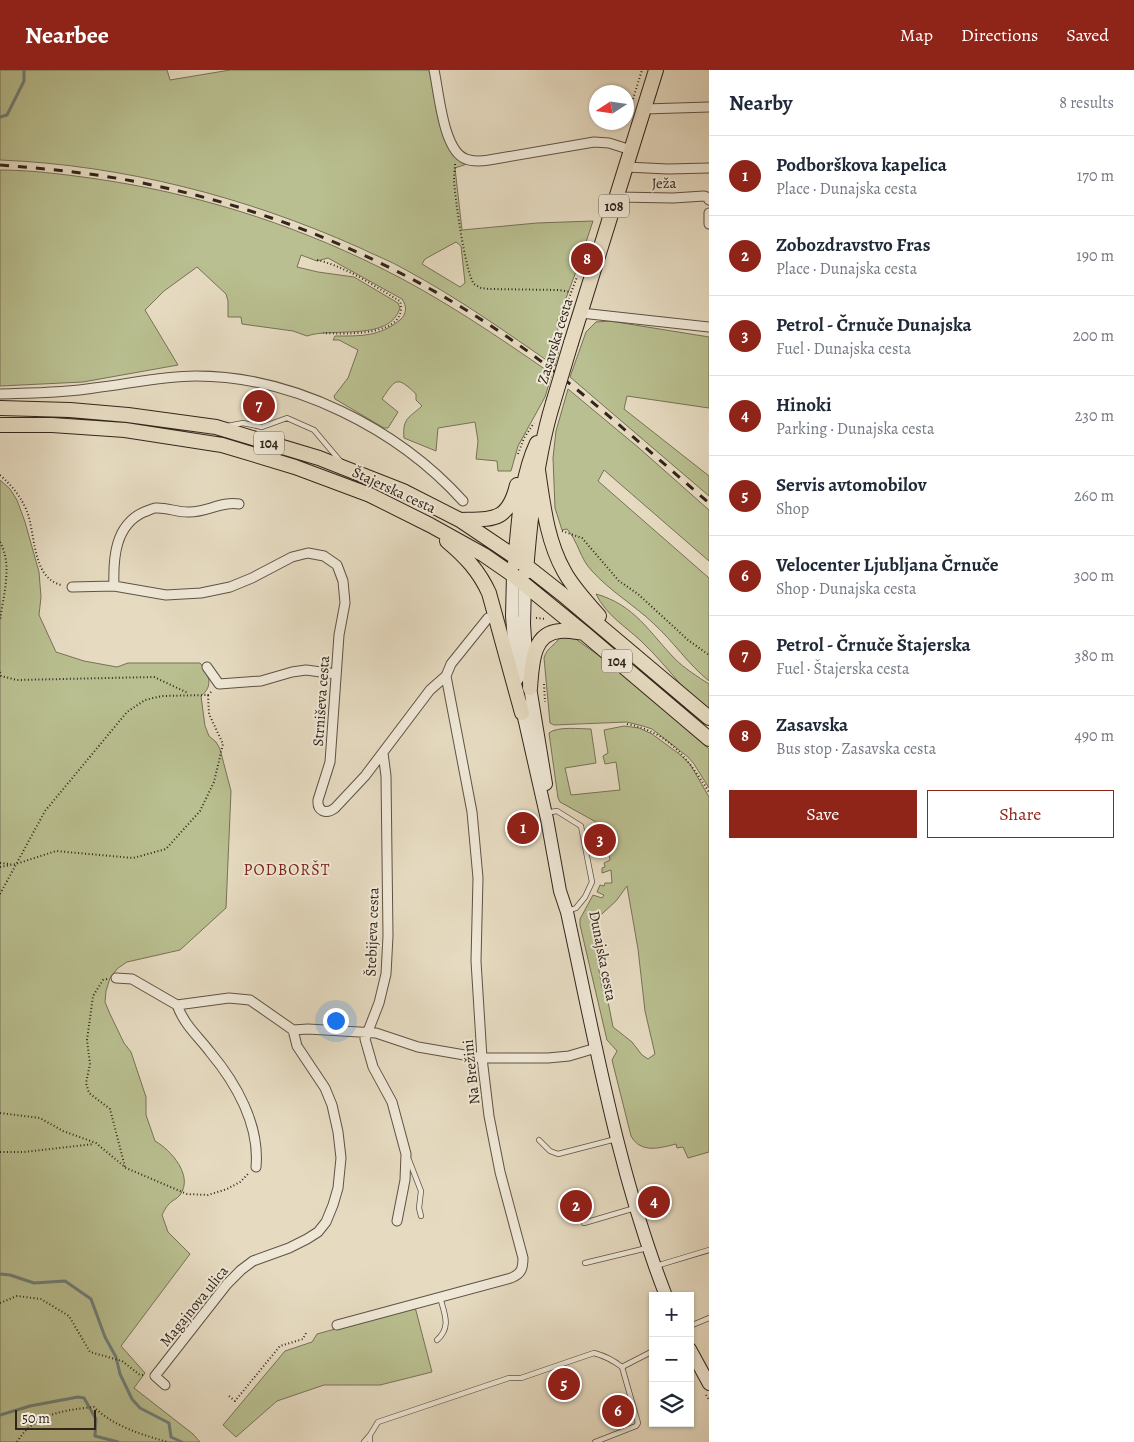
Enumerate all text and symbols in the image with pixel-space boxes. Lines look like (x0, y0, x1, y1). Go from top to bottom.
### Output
text: Nearbee (25, 19, 109, 51)
text: Map (900, 23, 933, 47)
text: Directions (961, 23, 1038, 47)
text: Saved (1066, 23, 1109, 47)
north arrow (589, 85, 634, 130)
text: Nearby (729, 89, 792, 117)
text: 8 results (1059, 92, 1114, 114)
text: Podborškova kapelica (776, 152, 947, 178)
text: 1 (742, 165, 748, 187)
text: 170 m (1077, 165, 1114, 187)
street label: Ježa (651, 173, 677, 193)
text: Place · Dunajska cesta (776, 178, 917, 200)
road number: 108 (599, 194, 629, 218)
text: Zobozdravstvo Fras (776, 232, 930, 258)
pin: 8 (571, 240, 603, 278)
text: 2 (741, 245, 749, 267)
text: 190 m (1076, 245, 1114, 267)
text: Place · Dunajska cesta (776, 258, 917, 280)
street label: Zasavska cesta (532, 296, 578, 386)
text: Petrol - Črnuče Dunajska (776, 312, 972, 338)
text: 3 (742, 325, 748, 347)
text: 200 m (1073, 325, 1114, 347)
text: Fuel · Dunajska cesta (776, 338, 911, 360)
pin: 7 (243, 387, 275, 425)
text: Hinoki (776, 392, 832, 418)
text: 4 (741, 405, 749, 427)
text: 230 m (1075, 405, 1114, 427)
text: Parking · Dunajska cesta (776, 418, 935, 440)
road number: 104 (254, 432, 284, 454)
street label: Štajerska cesta (349, 462, 439, 518)
text: Servis avtomobilov (776, 472, 927, 498)
text: 5 (742, 485, 748, 507)
text: 260 m (1074, 485, 1114, 507)
text: Shop (776, 498, 809, 520)
text: Velocenter Ljubljana Črnuče (776, 552, 998, 578)
text: 6 (741, 565, 749, 587)
text: 300 m (1074, 565, 1114, 587)
text: Shop · Dunajska cesta (776, 578, 916, 600)
text: Petrol - Črnuče Štajerska (776, 632, 971, 658)
text: 7 (742, 645, 748, 667)
text: 380 m (1075, 645, 1114, 667)
road number: 104 (602, 650, 632, 672)
street label: Strniševa cesta (308, 655, 334, 747)
text: Fuel · Štajerska cesta (776, 658, 910, 680)
text: Zasavska (776, 712, 848, 738)
text: 8 (741, 725, 749, 747)
text: 490 m (1074, 725, 1114, 747)
text: Bus stop · Zasavska cesta (776, 738, 936, 760)
button: Save (729, 790, 917, 838)
button: Share (927, 790, 1114, 838)
pin: 1 (507, 809, 539, 847)
pin: 3 (584, 821, 616, 859)
district label: PODBORŠT (244, 859, 330, 881)
street label: Štebijeva cesta (360, 887, 384, 977)
street label: Dunajska cesta (584, 909, 622, 1003)
your location (323, 1008, 349, 1034)
street label: Na Brežini (458, 1039, 484, 1105)
pin: 4 (638, 1183, 670, 1221)
pin: 2 (560, 1187, 592, 1225)
street label: Magajnova ulica (155, 1261, 233, 1351)
map controls (649, 1292, 694, 1427)
button: + (649, 1292, 694, 1337)
button: − (649, 1337, 694, 1382)
pin: 5 (548, 1365, 580, 1403)
button: layers (649, 1382, 694, 1427)
pin: 6 (602, 1392, 634, 1430)
scale bar (15, 1407, 96, 1430)
text: 50 m (22, 1409, 50, 1428)

